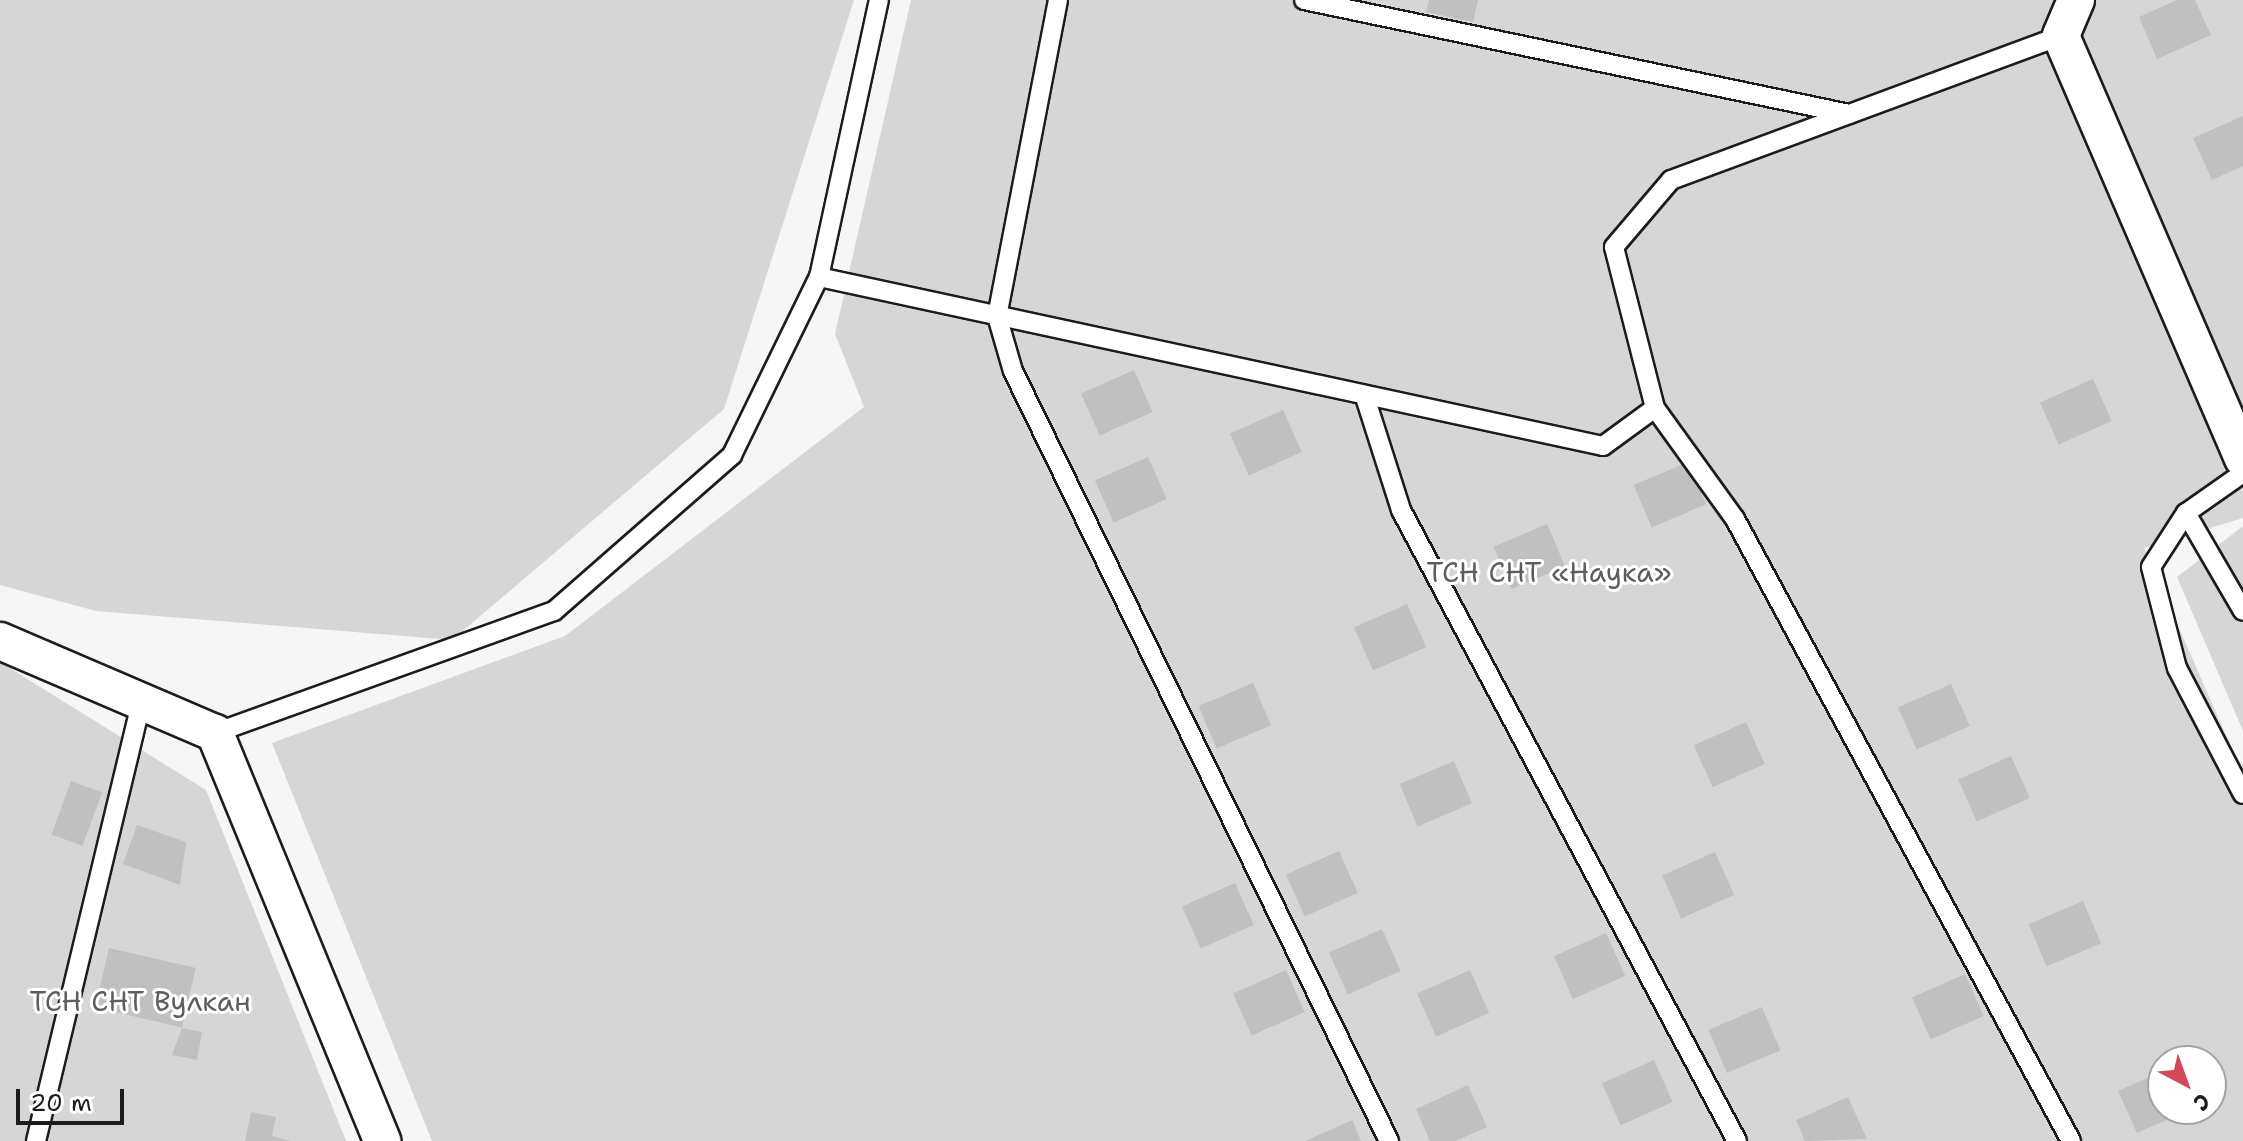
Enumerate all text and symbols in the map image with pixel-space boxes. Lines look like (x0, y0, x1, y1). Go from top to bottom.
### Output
park label: ТСН СНТ «Наука» (1427, 555, 1671, 589)
park label: ТСН СНТ Вулкан (29, 984, 251, 1018)
north arrow (2147, 1045, 2227, 1125)
scale bar (20, 1073, 128, 1123)
text: 20 m (30, 1087, 92, 1119)
text: С (2187, 1087, 2216, 1117)

